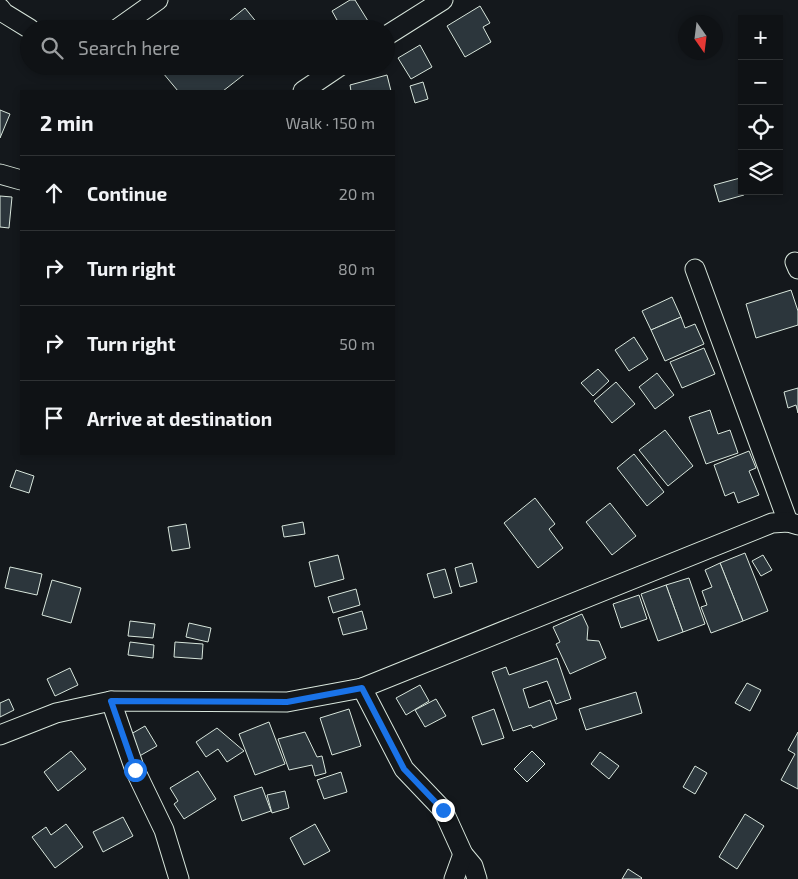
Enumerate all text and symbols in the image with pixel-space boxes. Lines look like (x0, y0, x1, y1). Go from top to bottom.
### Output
north arrow (678, 15, 723, 60)
map controls (738, 15, 783, 195)
button: + (738, 15, 783, 60)
search box (20, 20, 395, 75)
icon: search (38, 34, 66, 62)
text: Search here (78, 36, 180, 59)
button: − (738, 60, 783, 105)
button: locate (738, 105, 783, 150)
text: 2 min (40, 110, 94, 135)
text: Walk · 150 m (285, 113, 375, 132)
button: layers (738, 150, 783, 195)
icon: ahead (40, 179, 68, 207)
text: Continue (87, 182, 167, 205)
text: 20 m (339, 184, 375, 203)
icon: right (40, 254, 68, 282)
text: Turn right (87, 257, 175, 280)
text: 80 m (338, 259, 375, 278)
icon: right (40, 329, 68, 357)
text: Turn right (87, 332, 175, 355)
text: 50 m (339, 334, 375, 353)
icon: arrive (40, 404, 68, 432)
text: Arrive at destination (87, 407, 272, 430)
route start (124, 759, 147, 782)
route end (432, 799, 455, 822)

